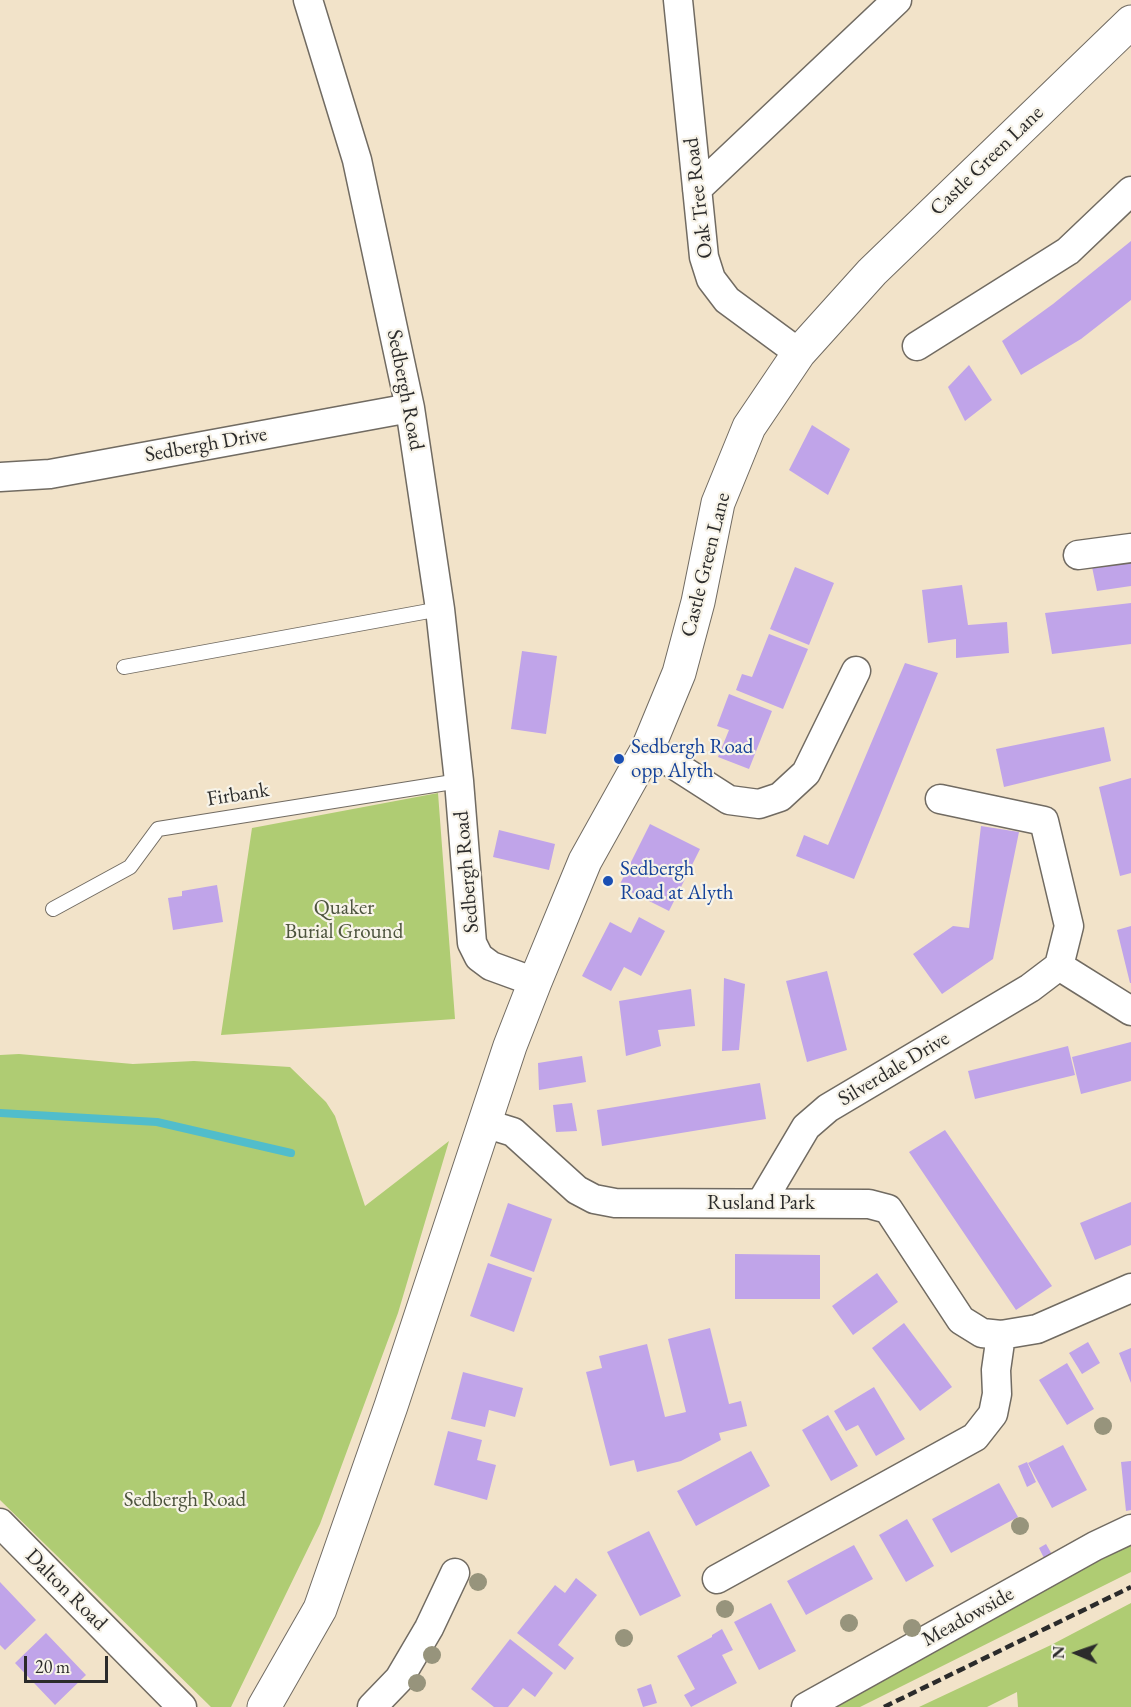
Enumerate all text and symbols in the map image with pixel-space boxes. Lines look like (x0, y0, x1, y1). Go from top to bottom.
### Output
street label: Castle Green Lane (925, 101, 1049, 221)
street label: Oak Tree Road (679, 136, 719, 260)
street label: Sedbergh Road (381, 327, 429, 453)
street label: Sedbergh Drive (143, 422, 269, 468)
street label: Castle Green Lane (676, 490, 736, 640)
place label: Sedbergh Road opp Alyth (631, 734, 753, 784)
marker: Sedbergh Road opp Alyth (612, 752, 626, 766)
street label: Firbank (205, 778, 271, 812)
street label: Sedbergh Road (449, 810, 485, 934)
place label: Sedbergh Road at Alyth (620, 856, 734, 906)
marker: Sedbergh Road at Alyth (601, 874, 615, 888)
park label: Quaker Burial Ground (285, 895, 403, 945)
street label: Silverdale Drive (834, 1026, 954, 1112)
street label: Rusland Park (707, 1190, 815, 1216)
park label: Sedbergh Road (124, 1487, 246, 1513)
street label: Dalton Road (20, 1544, 112, 1636)
street label: Meadowside (918, 1582, 1018, 1652)
north arrow (1047, 1623, 1107, 1683)
scale bar (27, 1644, 111, 1682)
text: N (1048, 1646, 1069, 1659)
text: 20 m (35, 1655, 70, 1678)

